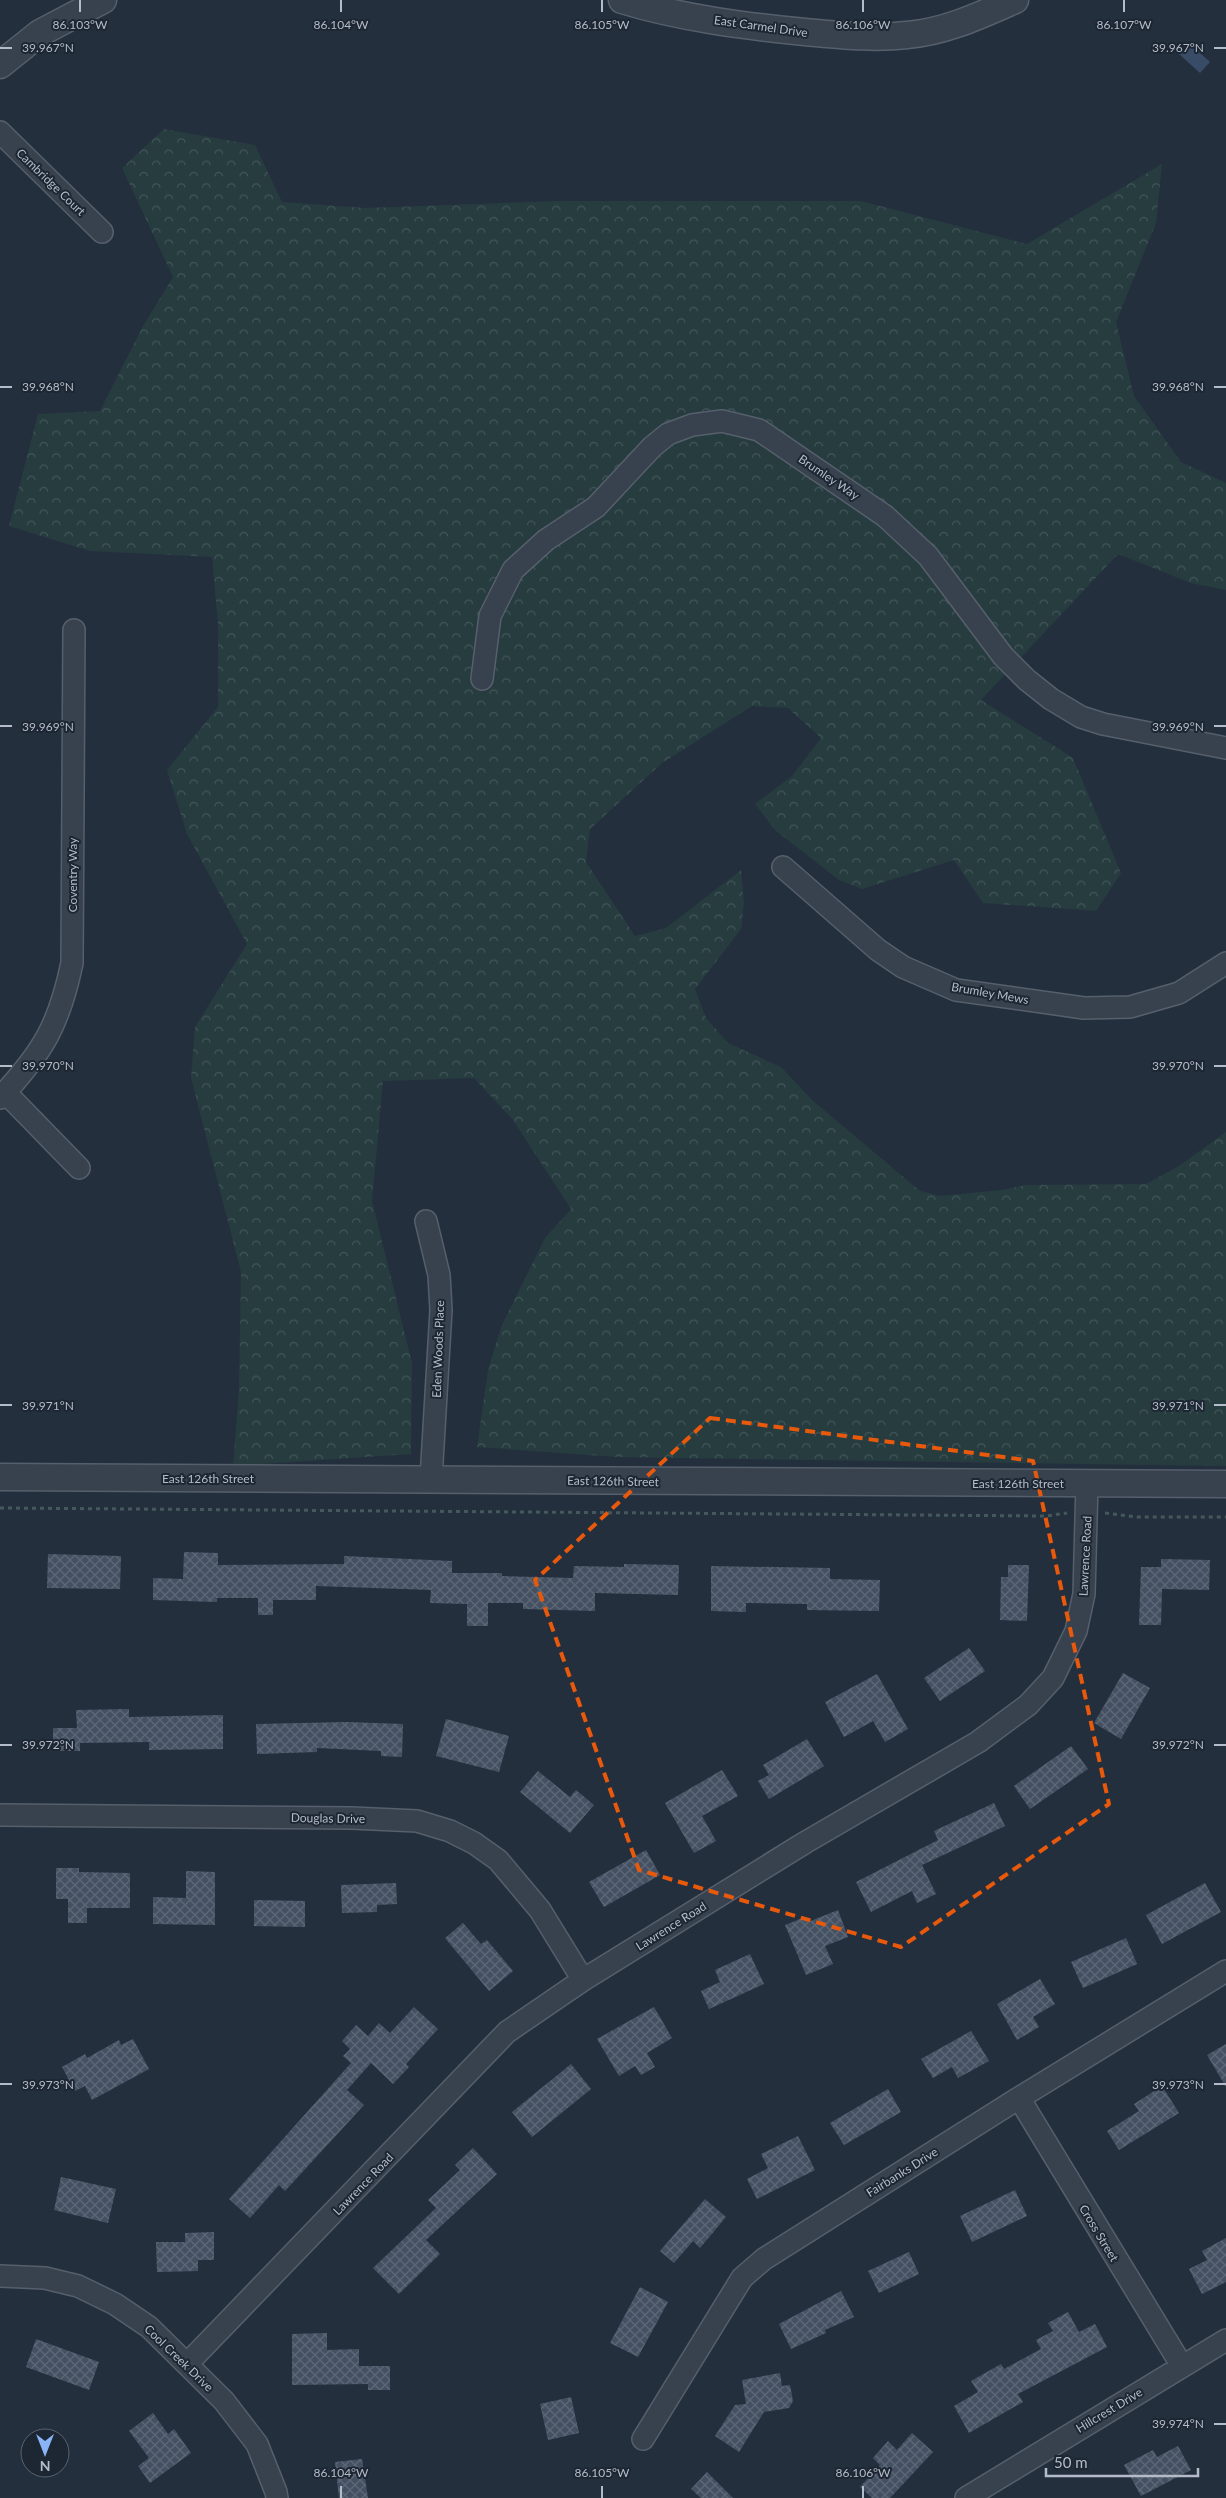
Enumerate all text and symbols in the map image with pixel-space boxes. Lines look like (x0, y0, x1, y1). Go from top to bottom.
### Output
street label: East Carmel Drive (713, 12, 809, 40)
text: 86.103°W (52, 17, 108, 32)
text: 86.104°W (313, 17, 369, 32)
text: 86.105°W (574, 17, 630, 32)
text: 86.106°W (835, 17, 891, 32)
text: 86.107°W (1096, 17, 1152, 32)
text: 39.967°N (22, 40, 74, 55)
text: 39.967°N (1152, 40, 1204, 55)
street label: Cambridge Court (13, 145, 89, 219)
text: 39.968°N (22, 379, 74, 394)
text: 39.968°N (1152, 379, 1204, 394)
street label: Brumley Way (796, 451, 863, 503)
text: 39.969°N (22, 719, 74, 734)
text: 39.969°N (1152, 719, 1204, 734)
street label: Coventry Way (65, 837, 80, 912)
street label: Brumley Mews (950, 979, 1030, 1007)
text: 39.970°N (22, 1058, 74, 1073)
text: 39.970°N (1152, 1058, 1204, 1073)
street label: Eden Woods Place (429, 1300, 447, 1398)
text: 39.971°N (22, 1398, 74, 1413)
text: 39.971°N (1152, 1398, 1204, 1413)
street label: East 126th Street (162, 1471, 255, 1486)
street label: East 126th Street (567, 1473, 660, 1489)
street label: East 126th Street (972, 1476, 1065, 1491)
street label: Lawrence Road (1075, 1515, 1095, 1597)
text: 39.972°N (22, 1737, 74, 1752)
text: 39.972°N (1152, 1737, 1204, 1752)
street label: Douglas Drive (291, 1810, 365, 1826)
street label: Lawrence Road (633, 1898, 709, 1954)
text: 39.973°N (22, 2077, 74, 2092)
text: 39.973°N (1152, 2077, 1204, 2092)
street label: Fairbanks Drive (863, 2144, 941, 2200)
street label: Lawrence Road (330, 2150, 396, 2218)
street label: Cross Street (1076, 2202, 1122, 2265)
street label: Cool Creek Drive (141, 2321, 217, 2395)
street label: Hillcrest Drive (1073, 2384, 1145, 2436)
text: 39.974°N (1152, 2416, 1204, 2431)
north arrow (20, 2428, 70, 2478)
scale bar (1046, 2446, 1198, 2478)
text: 50 m (1054, 2453, 1088, 2471)
text: N (40, 2458, 50, 2475)
text: 86.104°W (313, 2465, 369, 2480)
text: 86.105°W (574, 2465, 630, 2480)
text: 86.106°W (835, 2465, 891, 2480)

